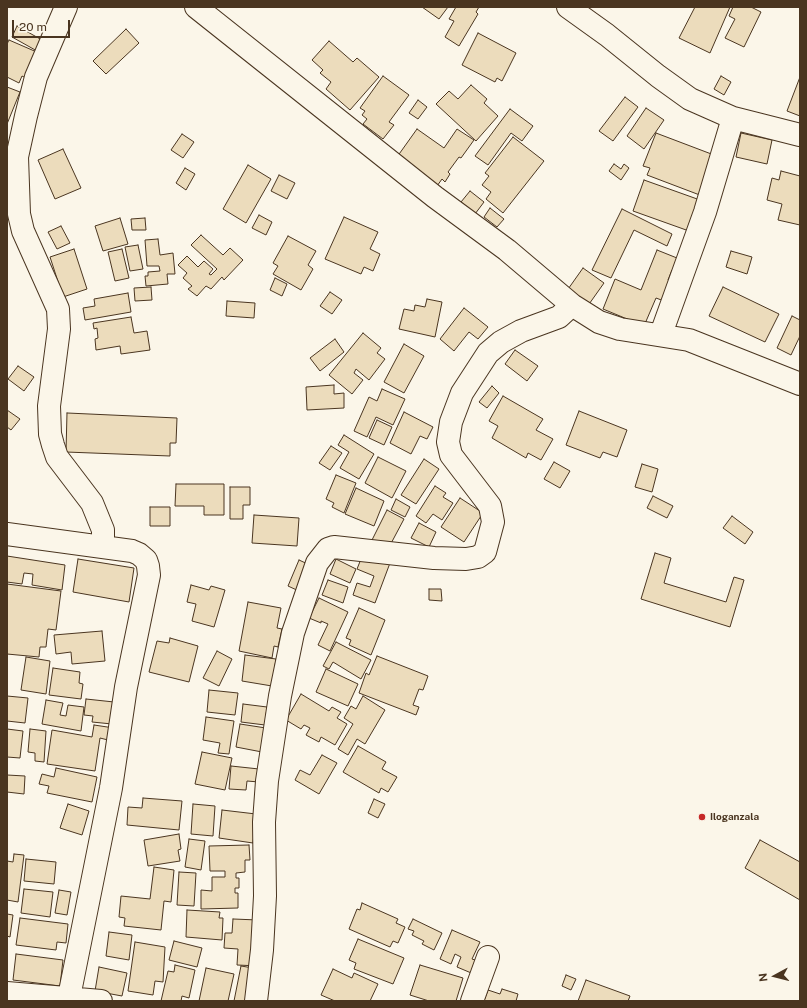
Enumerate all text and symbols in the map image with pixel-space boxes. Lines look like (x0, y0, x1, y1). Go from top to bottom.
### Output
scale bar (14, 12, 72, 38)
text: 20 m (19, 20, 47, 34)
place label: Iloganzala (710, 811, 759, 823)
marker: Iloganzala (697, 812, 707, 822)
north arrow (755, 956, 795, 996)
text: N (757, 972, 770, 982)

